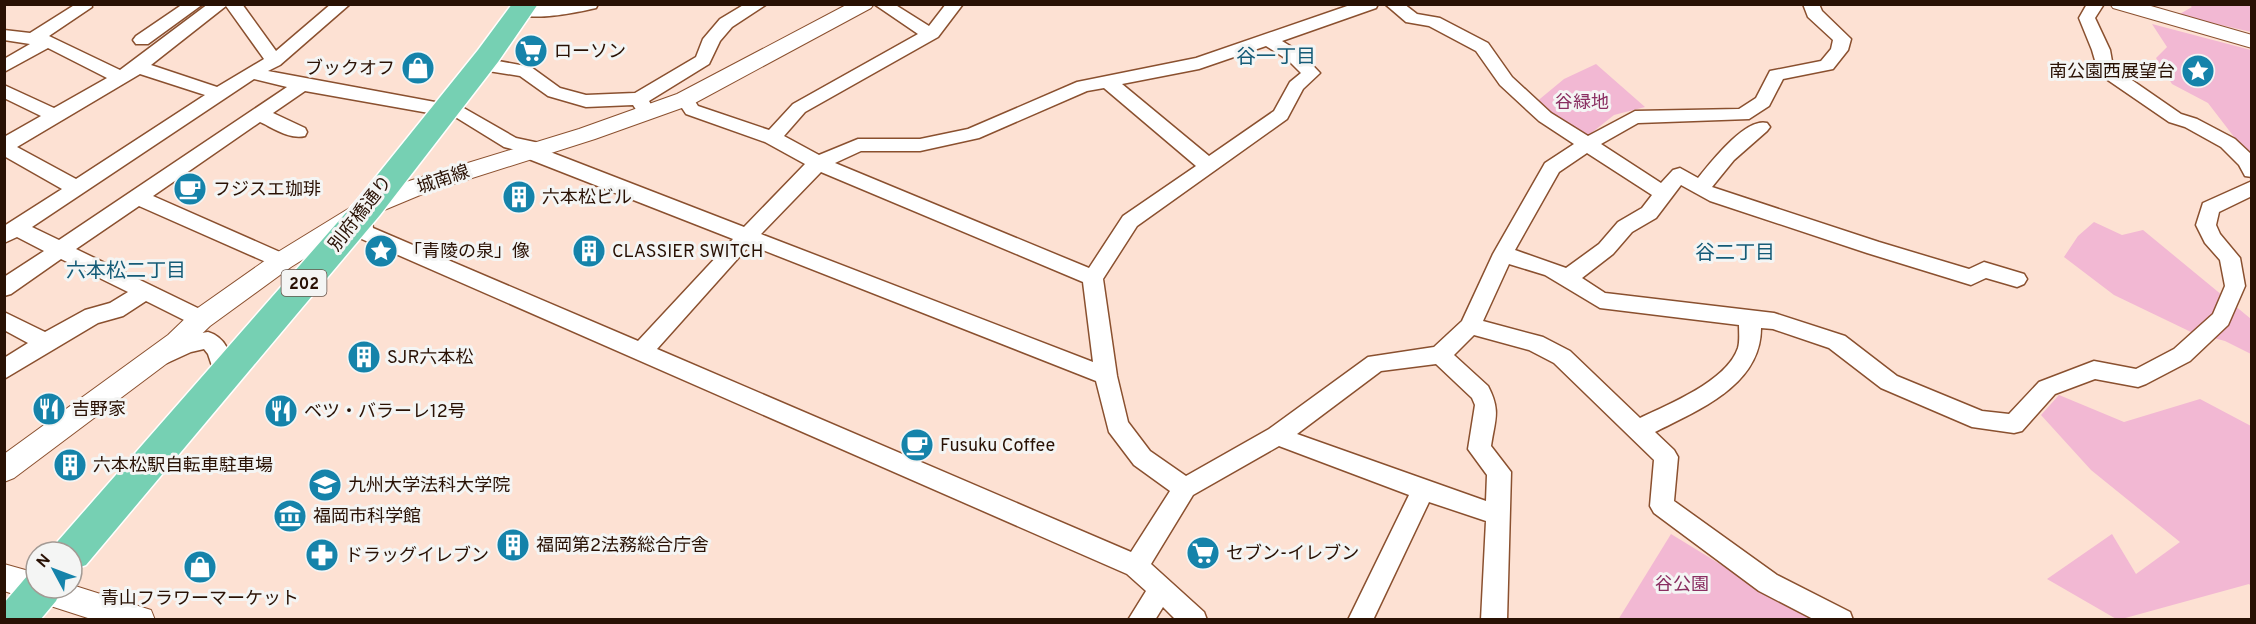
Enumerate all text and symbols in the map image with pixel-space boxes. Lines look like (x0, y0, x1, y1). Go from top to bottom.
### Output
supermarket icon: ローソン (513, 33, 549, 69)
place label: ローソン (554, 41, 626, 64)
district label: 谷一丁目 (1236, 45, 1316, 71)
shop icon: ブックオフ (400, 50, 436, 86)
place icon: 南公園西展望台 (2180, 53, 2216, 89)
place label: ブックオフ (305, 58, 395, 81)
place label: 南公園西展望台 (2049, 61, 2175, 84)
park label: 谷緑地 (1555, 92, 1609, 115)
street label: 城南線 (414, 161, 473, 200)
cafe icon: フジスエ珈琲 (172, 171, 208, 207)
street label: 別府橋通り (324, 171, 398, 256)
place label: フジスエ珈琲 (213, 179, 321, 202)
building icon: 六本松ビル (501, 179, 537, 215)
place label: 六本松ビル (542, 187, 632, 210)
place icon: 「青陵の泉」像 (363, 233, 399, 269)
building icon: CLASSIER SWITCH (571, 233, 607, 269)
place label: 「青陵の泉」像 (404, 241, 530, 264)
place label: CLASSIER SWITCH (612, 241, 763, 264)
district label: 谷二丁目 (1695, 241, 1775, 267)
district label: 六本松二丁目 (66, 259, 186, 285)
road number: 202 (282, 270, 326, 296)
building icon: SJR六本松 (346, 339, 382, 375)
place label: SJR六本松 (387, 347, 473, 370)
restaurant icon: 吉野家 (31, 391, 67, 427)
restaurant icon: ベツ・バラーレ12号 (263, 393, 299, 429)
place label: 吉野家 (72, 399, 126, 422)
place label: ベツ・バラーレ12号 (304, 401, 466, 424)
cafe icon: Fusuku Coffee (899, 427, 935, 463)
place label: Fusuku Coffee (940, 435, 1055, 458)
building icon: 六本松駅自転車駐車場 (52, 447, 88, 483)
place label: 六本松駅自転車駐車場 (93, 455, 273, 478)
school or university icon: 九州大学法科大学院 (307, 467, 343, 503)
place label: 九州大学法科大学院 (348, 475, 510, 498)
museum icon: 福岡市科学館 (272, 498, 308, 534)
place label: 福岡市科学館 (313, 506, 421, 529)
building icon: 福岡第2法務総合庁舎 (495, 527, 531, 563)
place label: 福岡第2法務総合庁舎 (536, 535, 709, 558)
supermarket icon: セブン-イレブン (1185, 535, 1221, 571)
pharmacy icon: ドラッグイレブン (304, 537, 340, 573)
north arrow (24, 540, 84, 600)
place label: セブン-イレブン (1226, 543, 1359, 566)
place label: ドラッグイレブン (345, 545, 489, 568)
shop icon: 青山フラワーマーケット (182, 549, 218, 585)
text: N (33, 551, 56, 572)
park label: 谷公園 (1655, 574, 1709, 597)
place label: 青山フラワーマーケット (101, 588, 299, 611)

